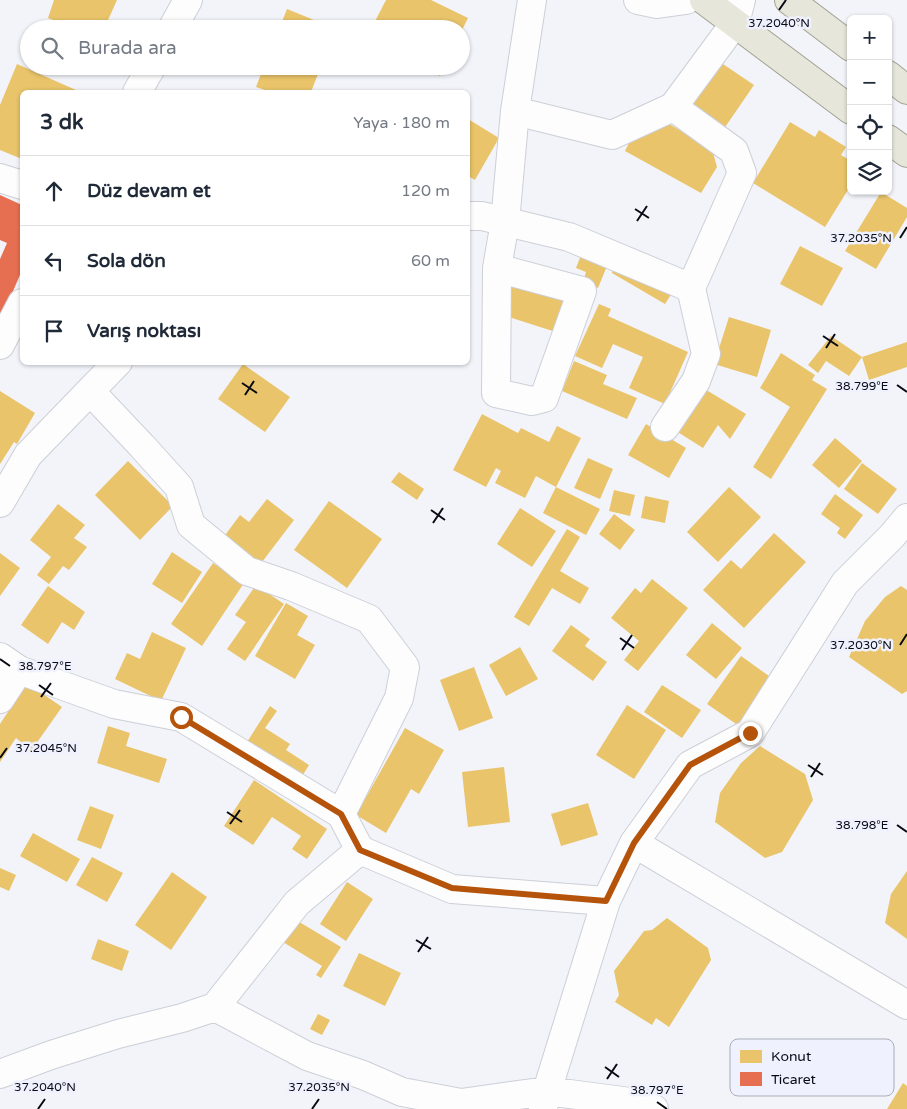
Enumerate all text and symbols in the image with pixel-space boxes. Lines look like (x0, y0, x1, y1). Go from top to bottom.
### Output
map controls (847, 15, 892, 195)
button: + (847, 15, 892, 60)
text: 37.2040°N (748, 16, 810, 30)
search box (20, 20, 470, 75)
icon: search (38, 34, 66, 62)
text: Burada ara (78, 37, 177, 59)
button: − (847, 60, 892, 105)
button: locate (847, 105, 892, 150)
text: 3 dk (40, 110, 83, 135)
text: Yaya · 180 m (353, 113, 450, 133)
button: layers (847, 150, 892, 195)
icon: ahead (40, 177, 68, 205)
text: Düz devam et (87, 180, 211, 202)
text: 120 m (401, 181, 450, 201)
text: 37.2035°N (830, 231, 892, 245)
icon: left (40, 247, 68, 275)
text: Sola dön (87, 250, 166, 272)
text: 60 m (411, 251, 450, 271)
icon: arrive (40, 317, 68, 345)
text: Varış noktası (87, 320, 201, 342)
text: 38.799°E (836, 379, 889, 393)
text: 37.2030°N (830, 638, 892, 652)
text: 38.797°E (18, 659, 72, 673)
route start (170, 706, 193, 729)
route end (739, 722, 762, 745)
text: 37.2045°N (15, 741, 77, 755)
text: 38.798°E (836, 818, 889, 832)
legend (730, 1039, 894, 1096)
text: Konut (771, 1048, 812, 1065)
text: Ticaret (771, 1071, 817, 1088)
text: 37.2040°N (14, 1080, 76, 1094)
text: 37.2035°N (288, 1080, 350, 1094)
text: 38.797°E (630, 1083, 684, 1097)

